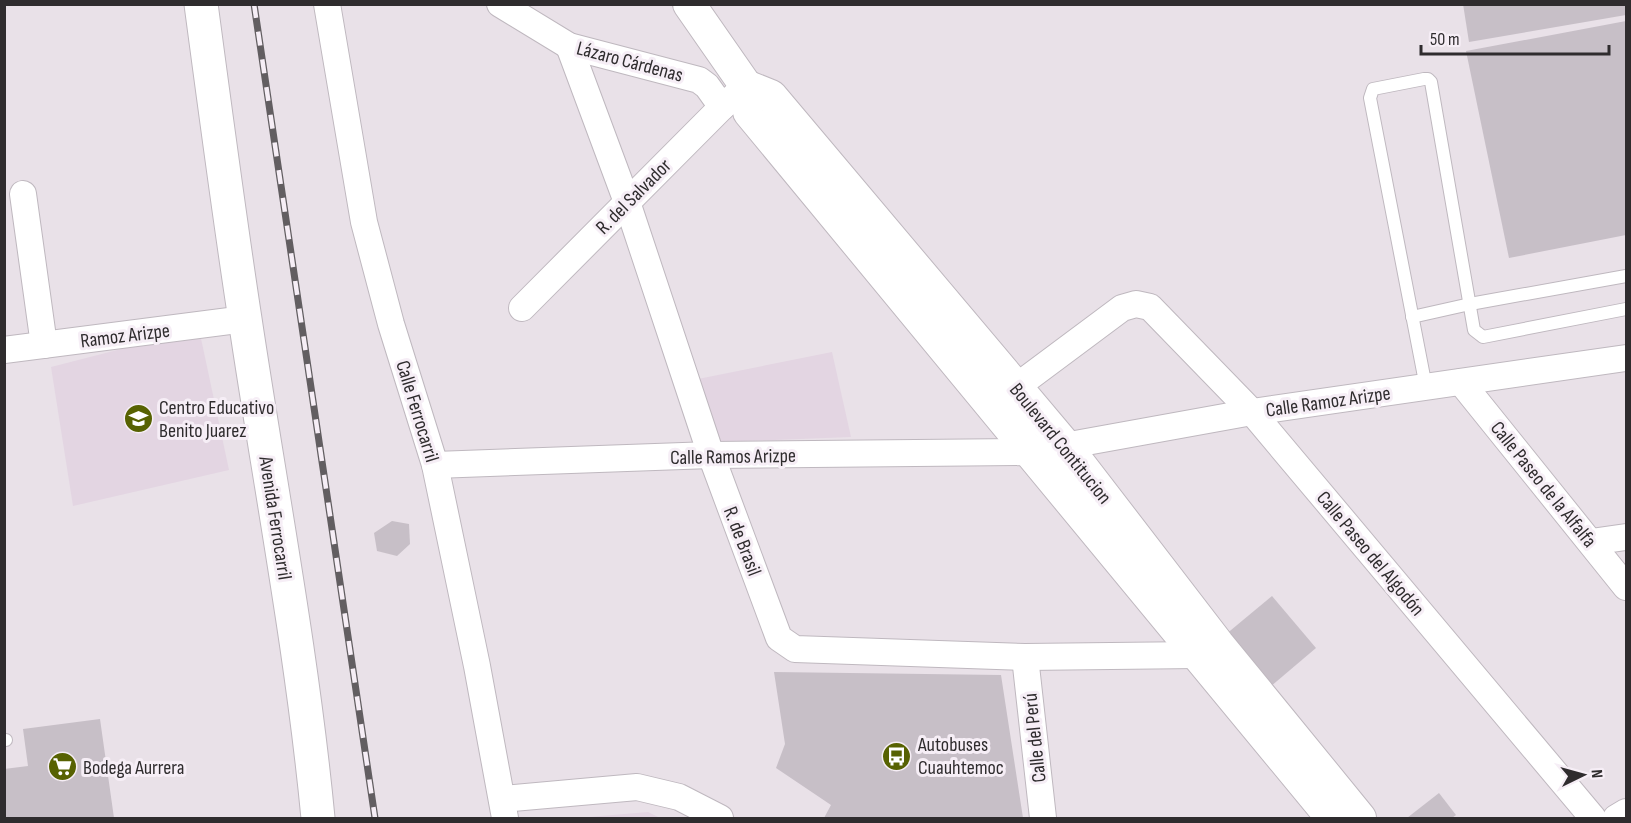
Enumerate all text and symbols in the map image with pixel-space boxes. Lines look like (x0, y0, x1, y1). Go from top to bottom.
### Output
scale bar (1421, 18, 1608, 56)
text: 50 m (1430, 29, 1460, 50)
street label: Lázaro Cárdenas (574, 36, 686, 88)
street label: R. del Salvador (591, 154, 677, 239)
street label: Ramoz Arizpe (79, 319, 171, 353)
street label: Calle Ferrocarril (390, 358, 444, 465)
street label: Boulevard Contitucion (1004, 378, 1116, 509)
street label: Calle Ramoz Arizpe (1264, 381, 1392, 423)
place label: Centro Educativo Benito Juarez (159, 396, 274, 443)
school or university icon: Centro Educativo Benito Juarez (122, 403, 154, 435)
street label: Calle Paseo de la Alfalfa (1485, 417, 1601, 553)
street label: Calle Ramos Arizpe (670, 444, 796, 470)
street label: Avenida Ferrocarril (253, 454, 297, 582)
street label: Calle Paseo del Algodón (1311, 486, 1429, 621)
street label: R. de Brasil (718, 503, 766, 579)
street label: Calle del Perú (1018, 692, 1052, 784)
place label: Autobuses Cuauhtemoc (917, 733, 1004, 780)
bus stop icon: Autobuses Cuauhtemoc (881, 740, 913, 772)
north arrow (1553, 745, 1613, 805)
supermarket icon: Bodega Aurrera (46, 751, 78, 783)
place label: Bodega Aurrera (83, 756, 184, 780)
text: N (1587, 769, 1606, 779)

